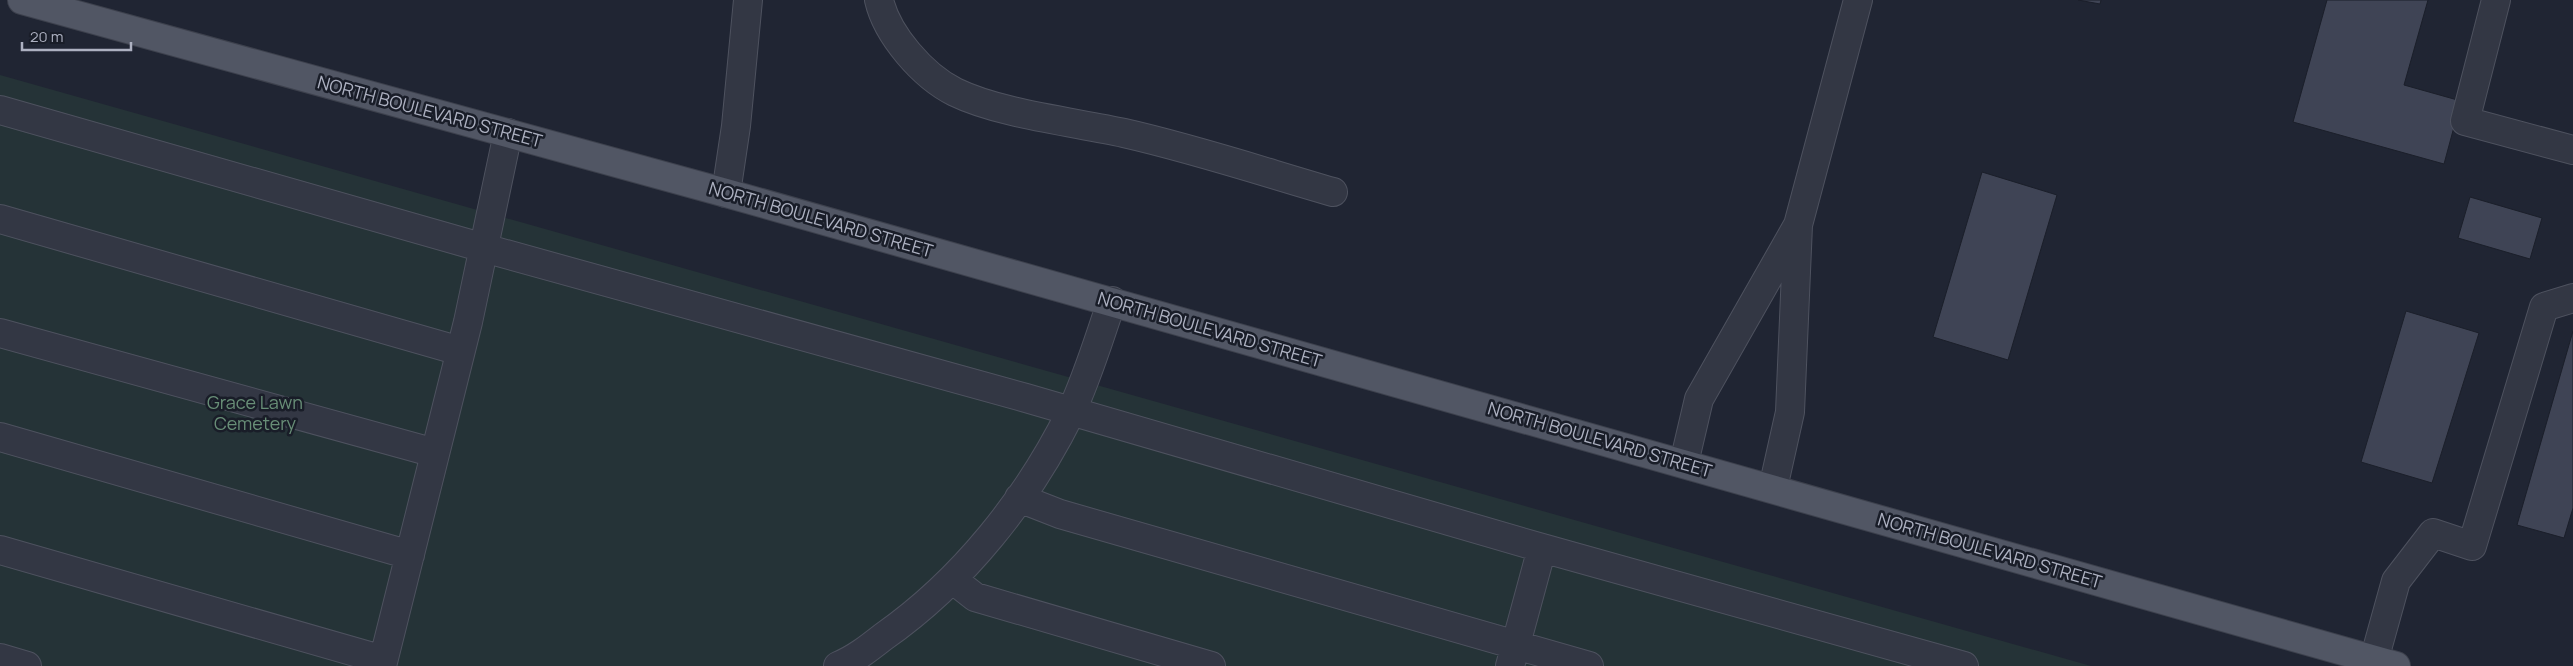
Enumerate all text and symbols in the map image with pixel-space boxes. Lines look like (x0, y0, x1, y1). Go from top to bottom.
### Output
scale bar (22, 20, 131, 52)
text: 20 m (30, 26, 63, 47)
street label: NORTH BOULEVARD STREET (315, 69, 545, 153)
street label: NORTH BOULEVARD STREET (706, 175, 936, 263)
street label: NORTH BOULEVARD STREET (1095, 285, 1325, 373)
park label: Grace Lawn Cemetery (207, 390, 303, 435)
street label: NORTH BOULEVARD STREET (1485, 395, 1715, 483)
street label: NORTH BOULEVARD STREET (1875, 506, 2105, 594)

